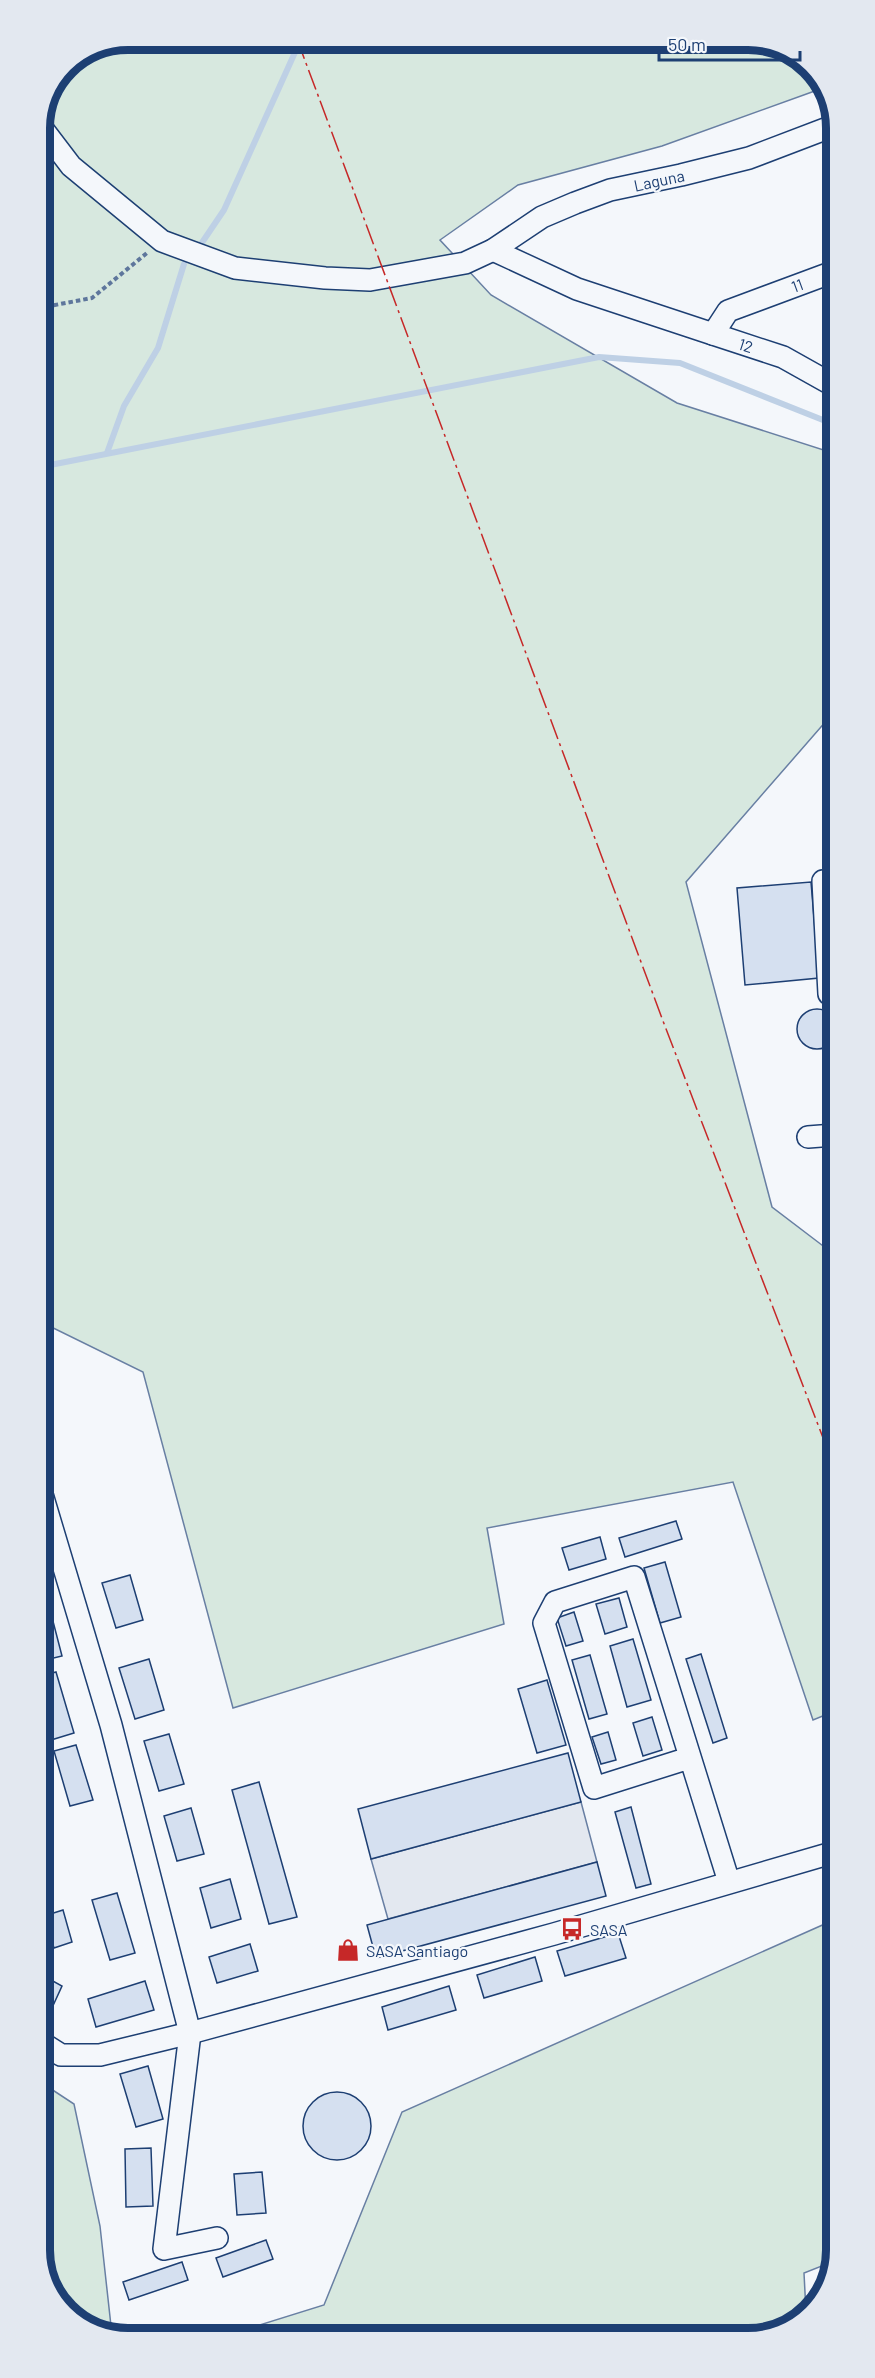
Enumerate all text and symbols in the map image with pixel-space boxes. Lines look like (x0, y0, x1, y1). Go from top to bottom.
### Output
scale bar (659, 24, 800, 62)
text: 50 m (668, 33, 706, 55)
street label: Laguna (632, 165, 686, 195)
street label: 11 (788, 274, 806, 296)
street label: 12 (736, 334, 756, 356)
bus stop icon: SASA (559, 1916, 585, 1942)
place label: SASA (590, 1920, 628, 1939)
shop icon: SASA Santiago (335, 1937, 361, 1963)
place label: SASA Santiago (366, 1941, 468, 1960)

